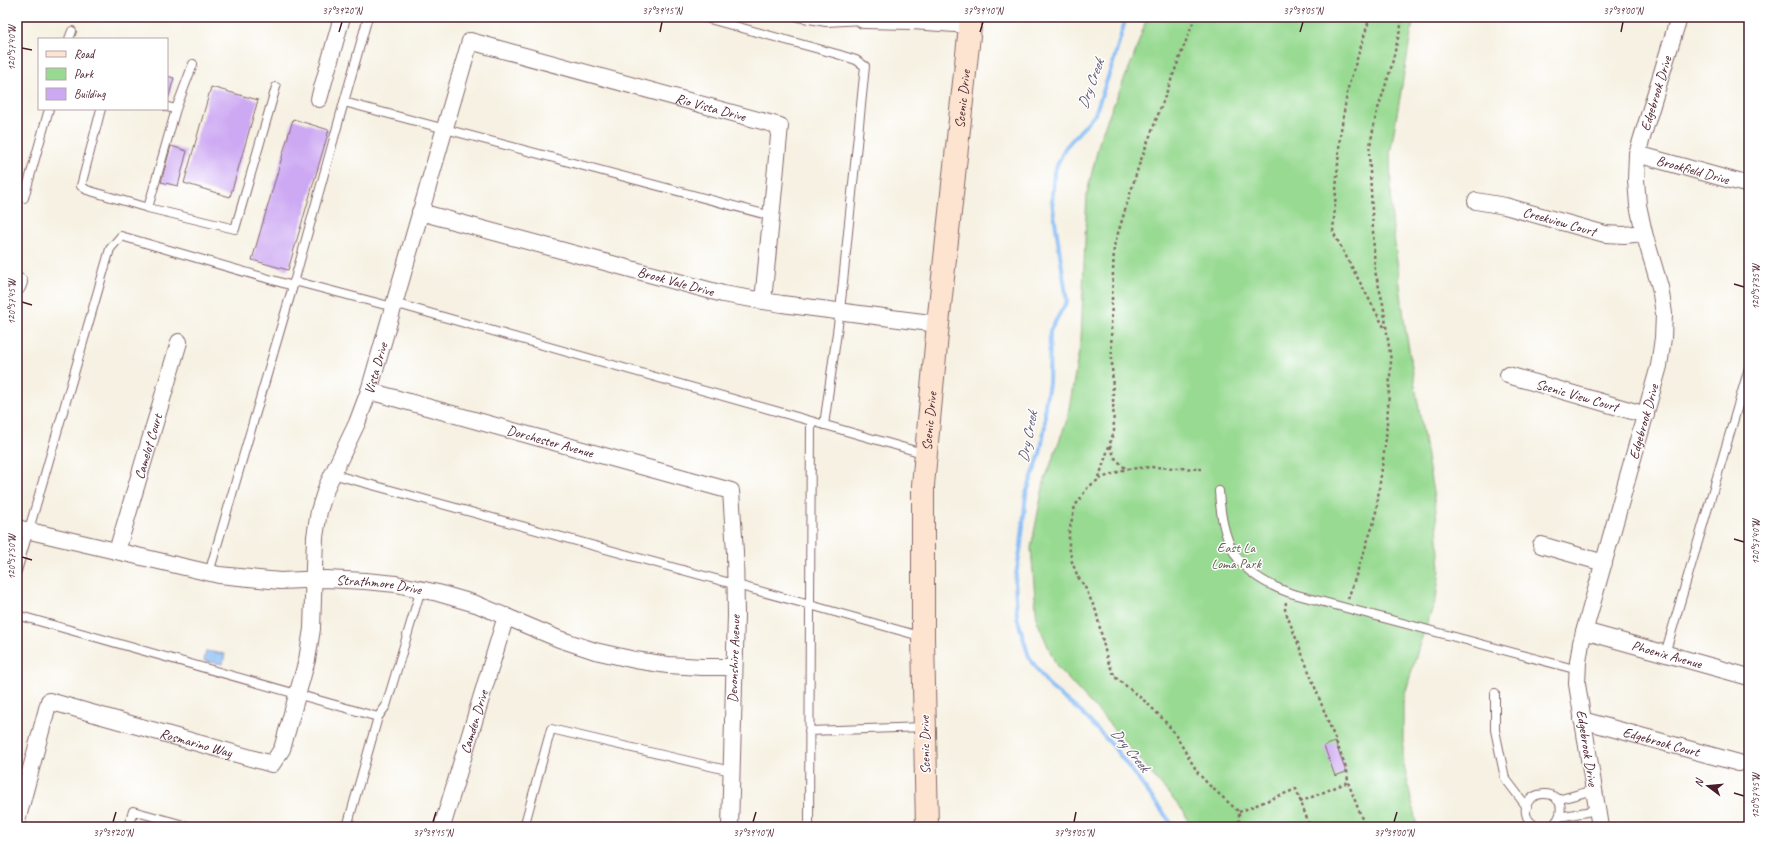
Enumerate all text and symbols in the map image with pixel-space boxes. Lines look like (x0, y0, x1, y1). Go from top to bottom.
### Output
text: 37°39'20"N (322, 4, 364, 17)
text: 37°39'15"N (642, 4, 684, 17)
text: 37°39'10"N (963, 4, 1005, 17)
text: 37°39'05"N (1283, 4, 1325, 17)
text: 37°39'00"N (1603, 4, 1645, 17)
text: 120°57'40"W (5, 24, 18, 71)
legend (38, 38, 168, 110)
text: Road (74, 46, 96, 62)
street label: Edgebrook Drive (1636, 53, 1675, 133)
water label: Dry Creek (1073, 55, 1109, 111)
text: Park (74, 66, 95, 82)
street label: Scenic Drive (951, 67, 974, 129)
text: Building (74, 86, 106, 102)
street label: Rio Vista Drive (674, 89, 749, 125)
street label: Brookfield Drive (1655, 151, 1733, 188)
street label: Creekview Court (1521, 203, 1600, 240)
street label: Brook Vale Drive (636, 263, 717, 300)
text: 120°57'35"W (1749, 263, 1762, 310)
text: 120°57'45"W (5, 278, 18, 325)
street label: Vista Drive (360, 339, 391, 396)
street label: Scenic View Court (1534, 375, 1623, 416)
street label: Edgebrook Drive (1625, 381, 1662, 461)
street label: Scenic Drive (918, 390, 940, 451)
water label: Dry Creek (1014, 408, 1043, 464)
street label: Camelot Court (130, 411, 166, 481)
street label: Dorchester Avenue (505, 421, 597, 461)
text: 120°57'40"W (1749, 518, 1762, 565)
text: 120°57'50"W (5, 533, 18, 580)
park label: East La Loma Park (1211, 539, 1262, 572)
street label: Strathmore Drive (336, 571, 425, 598)
street label: Devonshire Avenue (724, 613, 744, 703)
street label: Phoenix Avenue (1630, 636, 1705, 672)
street label: Camden Drive (456, 687, 492, 756)
street label: Edgebrook Drive (1573, 709, 1602, 789)
street label: Scenic Drive (916, 714, 934, 774)
street label: Edgebrook Court (1621, 723, 1702, 761)
street label: Rosmarino Way (158, 724, 235, 761)
water label: Dry Creek (1107, 724, 1155, 778)
north arrow (1688, 766, 1728, 806)
text: 120°57'45"W (1749, 772, 1762, 819)
text: N (1691, 776, 1707, 788)
text: 37°39'20"N (93, 826, 135, 839)
text: 37°39'15"N (413, 826, 455, 839)
text: 37°39'10"N (733, 826, 775, 839)
text: 37°39'05"N (1054, 826, 1096, 839)
text: 37°39'00"N (1374, 826, 1416, 839)

